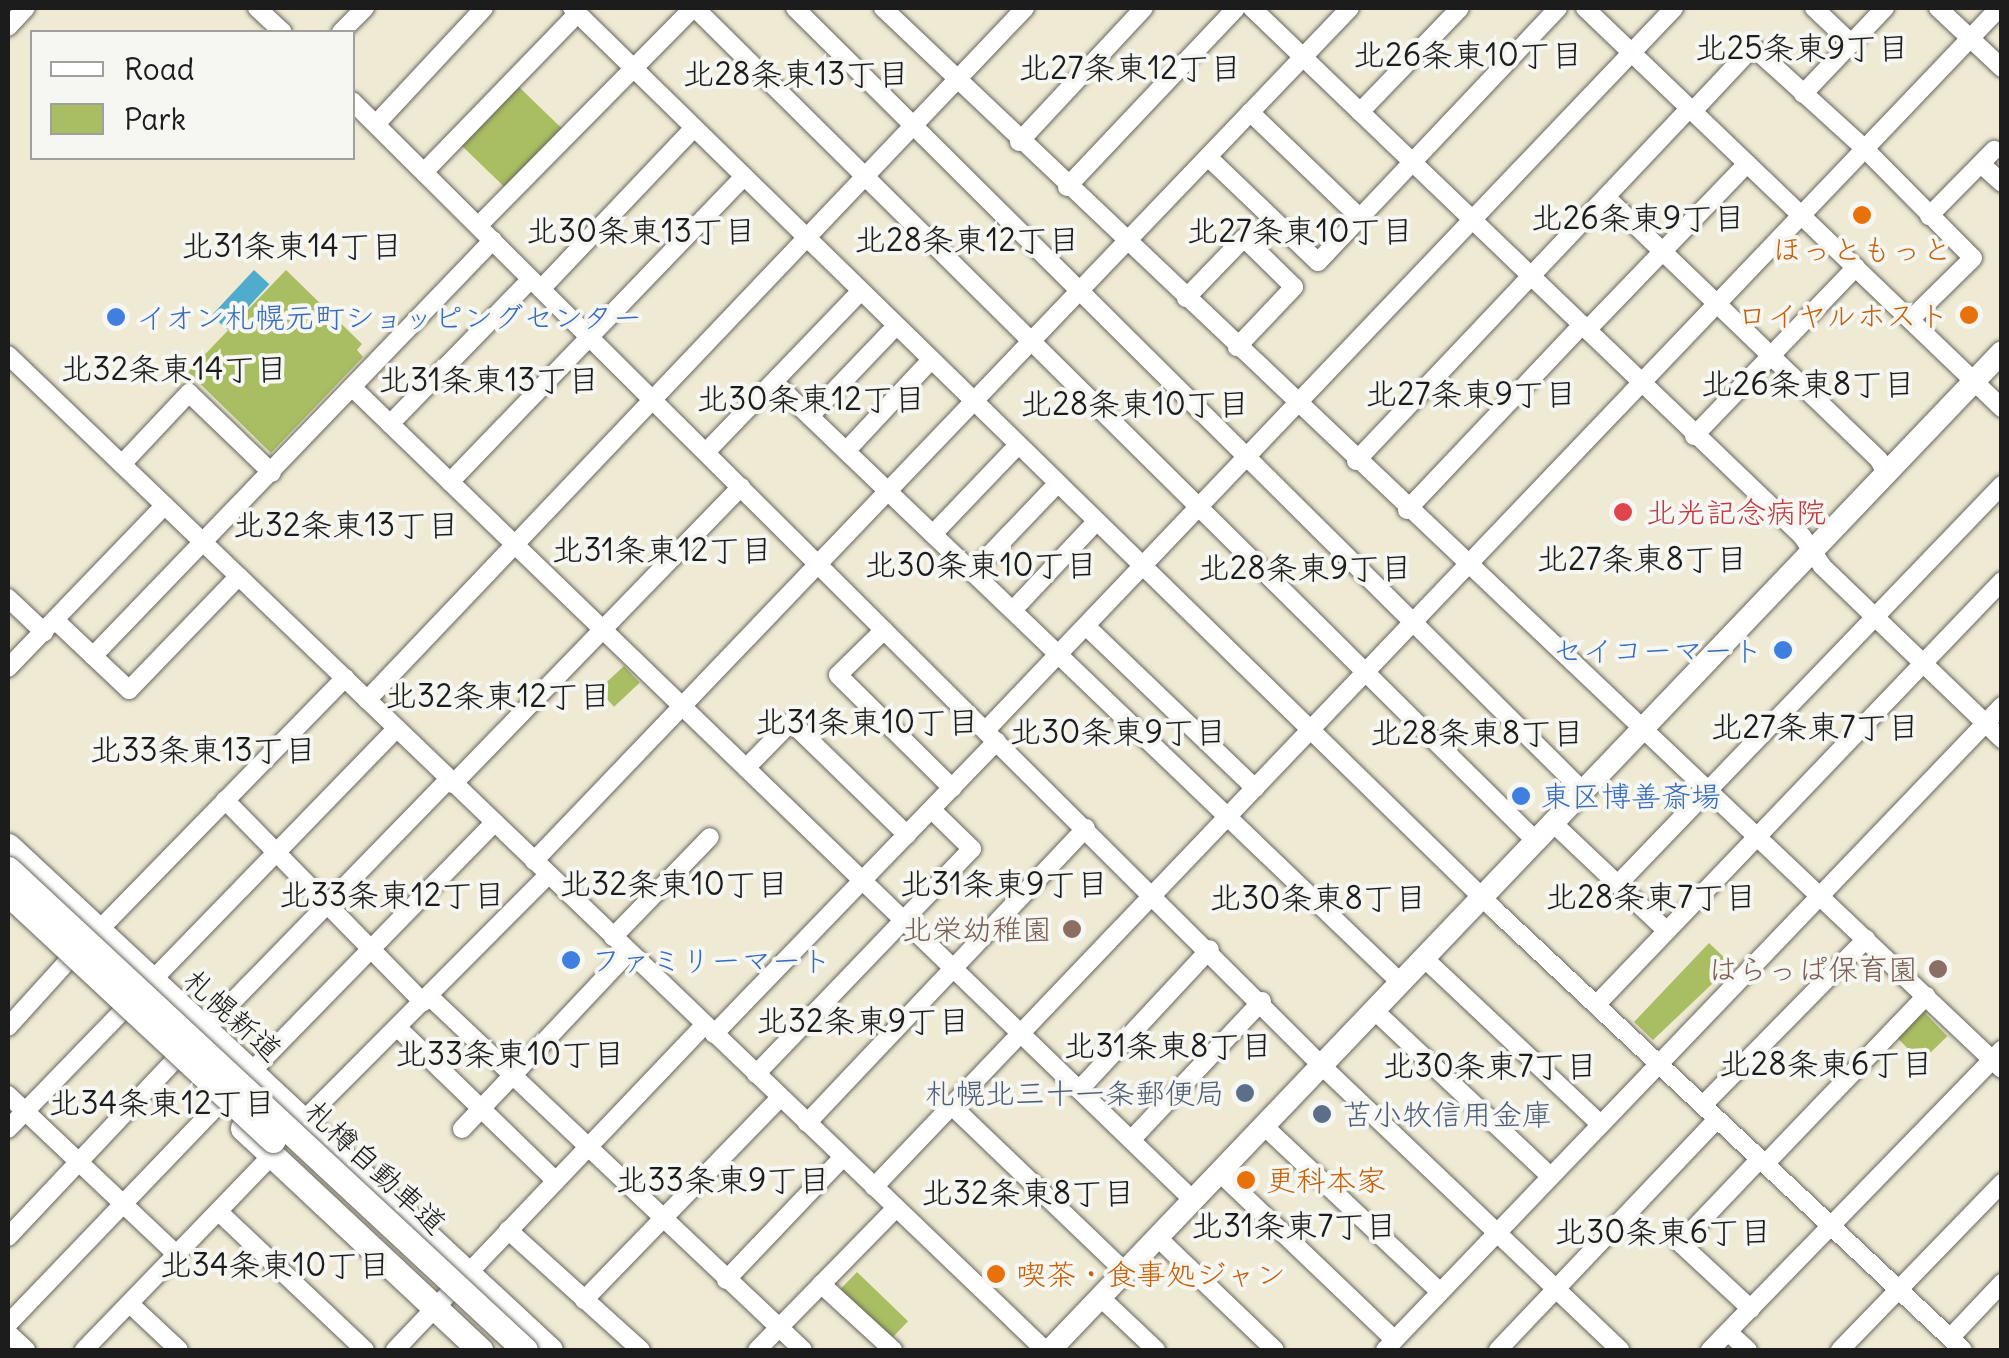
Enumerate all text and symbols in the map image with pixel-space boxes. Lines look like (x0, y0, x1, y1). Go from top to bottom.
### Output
district label: 北25条東9丁目 (1695, 29, 1909, 67)
legend (30, 30, 355, 160)
district label: 北26条東10丁目 (1353, 36, 1583, 74)
district label: 北27条東12丁目 (1018, 49, 1242, 87)
text: Road (124, 50, 194, 88)
district label: 北28条東13丁目 (683, 55, 909, 93)
text: Park (124, 100, 186, 138)
district label: 北26条東9丁目 (1531, 199, 1745, 237)
marker: ほっともっと (1851, 204, 1873, 226)
district label: 北30条東13丁目 (526, 212, 756, 250)
district label: 北27条東10丁目 (1187, 212, 1413, 250)
district label: 北28条東12丁目 (854, 221, 1080, 259)
district label: 北31条東14丁目 (181, 227, 403, 265)
place label: ほっともっと (1772, 231, 1952, 267)
place label: ロイヤルホスト (1739, 297, 1949, 333)
place label: イオン札幌元町ショッピングセンター (136, 299, 646, 335)
marker: ロイヤルホスト (1958, 304, 1980, 326)
marker: イオン札幌元町ショッピングセンター (105, 306, 127, 328)
district label: 北32条東14丁目 (61, 350, 287, 388)
district label: 北31条東13丁目 (378, 361, 600, 399)
district label: 北26条東8丁目 (1701, 365, 1915, 403)
district label: 北27条東9丁目 (1365, 375, 1577, 413)
district label: 北30条東12丁目 (696, 380, 926, 418)
district label: 北28条東10丁目 (1020, 385, 1250, 423)
place label: 北光記念病院 (1646, 494, 1826, 530)
marker: 北光記念病院 (1610, 499, 1636, 525)
district label: 北32条東13丁目 (233, 506, 459, 544)
district label: 北31条東12丁目 (552, 531, 772, 569)
district label: 北27条東8丁目 (1536, 540, 1748, 578)
district label: 北30条東10丁目 (865, 546, 1097, 584)
district label: 北28条東9丁目 (1198, 549, 1412, 587)
place label: セイコーマート (1553, 632, 1763, 668)
marker: セイコーマート (1772, 639, 1794, 661)
district label: 北32条東12丁目 (385, 677, 611, 715)
district label: 北31条東10丁目 (755, 703, 979, 741)
district label: 北27条東7丁目 (1711, 708, 1919, 746)
district label: 北30条東9丁目 (1009, 713, 1227, 751)
district label: 北28条東8丁目 (1370, 714, 1584, 752)
district label: 北33条東13丁目 (89, 731, 317, 769)
place label: 東区博善斎場 (1541, 778, 1721, 814)
marker: 東区博善斎場 (1510, 785, 1532, 807)
district label: 北32条東10丁目 (559, 865, 789, 903)
district label: 北31条東9丁目 (900, 865, 1108, 903)
district label: 北33条東12丁目 (279, 876, 505, 914)
district label: 北28条東7丁目 (1545, 878, 1757, 916)
district label: 北30条東8丁目 (1209, 879, 1427, 917)
place label: 北栄幼稚園 (902, 911, 1052, 947)
marker: 北栄幼稚園 (1061, 918, 1083, 940)
place label: ファミリーマート (591, 942, 831, 978)
marker: ファミリーマート (560, 949, 582, 971)
place label: はらっぱ保育園 (1708, 951, 1918, 987)
marker: はらっぱ保育園 (1927, 958, 1949, 980)
street label: 札幌新道 (176, 961, 290, 1069)
district label: 北32条東9丁目 (756, 1002, 970, 1040)
district label: 北31条東8丁目 (1064, 1027, 1272, 1065)
district label: 北33条東10丁目 (395, 1035, 625, 1073)
district label: 北28条東6丁目 (1719, 1045, 1933, 1083)
district label: 北30条東7丁目 (1383, 1047, 1597, 1085)
place label: 札幌北三十一条郵便局 (925, 1075, 1225, 1111)
marker: 札幌北三十一条郵便局 (1234, 1082, 1256, 1104)
district label: 北34条東12丁目 (49, 1084, 275, 1122)
street label: 札樽自動車道 (298, 1092, 454, 1242)
place label: 苫小牧信用金庫 (1342, 1096, 1552, 1132)
marker: 苫小牧信用金庫 (1311, 1103, 1333, 1125)
district label: 北33条東9丁目 (616, 1161, 830, 1199)
place label: 更科本家 (1266, 1162, 1386, 1198)
marker: 更科本家 (1235, 1169, 1257, 1191)
district label: 北32条東8丁目 (921, 1174, 1135, 1212)
district label: 北31条東7丁目 (1191, 1207, 1397, 1245)
district label: 北30条東6丁目 (1554, 1213, 1772, 1251)
district label: 北34条東10丁目 (160, 1246, 390, 1284)
place label: 喫茶・食事処ジャン (1016, 1256, 1286, 1292)
marker: 喫茶・食事処ジャン (985, 1263, 1007, 1285)

